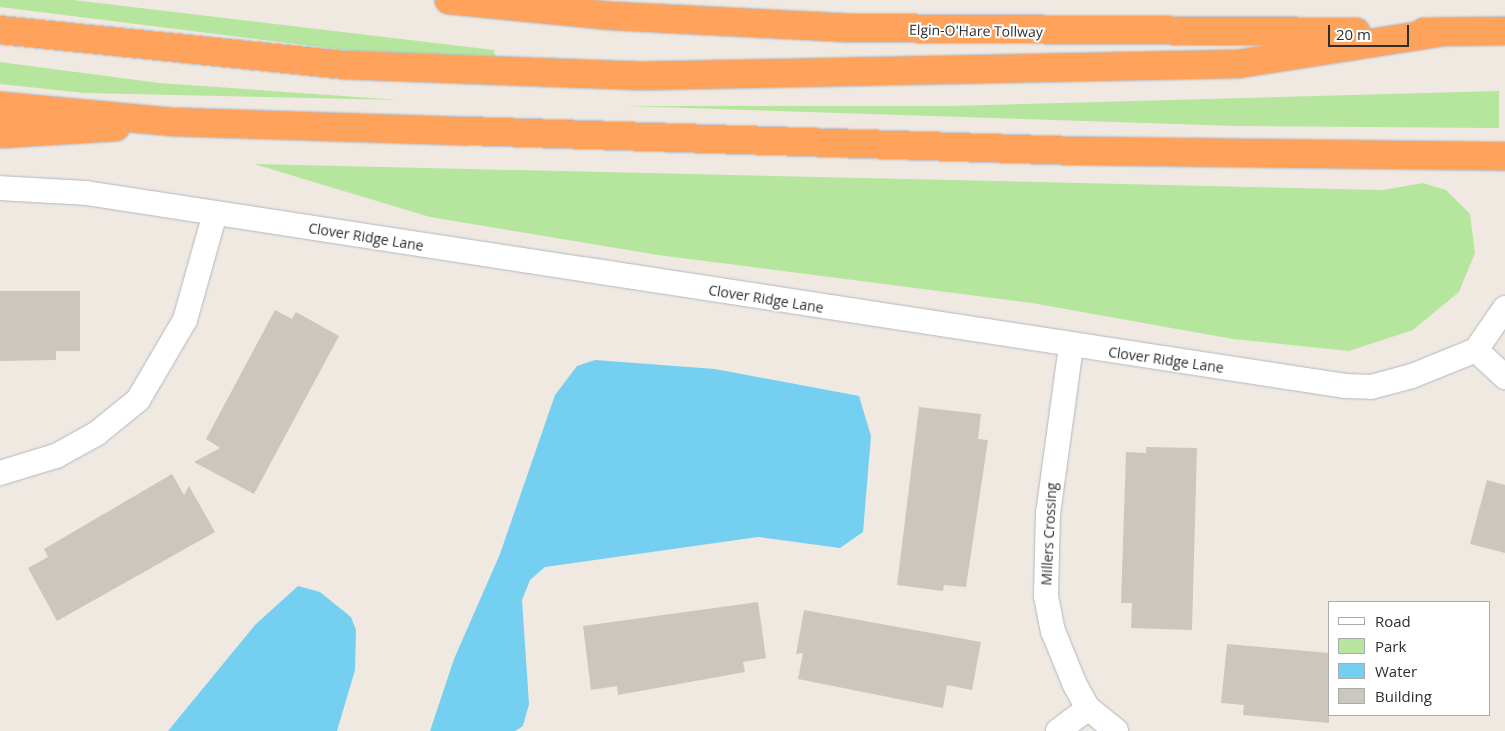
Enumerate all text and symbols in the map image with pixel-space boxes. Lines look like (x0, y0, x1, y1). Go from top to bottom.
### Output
scale bar (1330, 15, 1411, 47)
street label: Elgin-O'Hare Tollway (909, 21, 1043, 41)
text: 20 m (1336, 24, 1371, 44)
street label: Clover Ridge Lane (307, 220, 425, 254)
street label: Clover Ridge Lane (707, 282, 825, 316)
street label: Clover Ridge Lane (1107, 344, 1225, 376)
street label: Millers Crossing (1038, 482, 1060, 586)
legend (1328, 601, 1490, 716)
text: Road (1375, 611, 1411, 631)
text: Park (1375, 636, 1406, 656)
text: Water (1375, 661, 1417, 681)
text: Building (1375, 686, 1432, 706)

